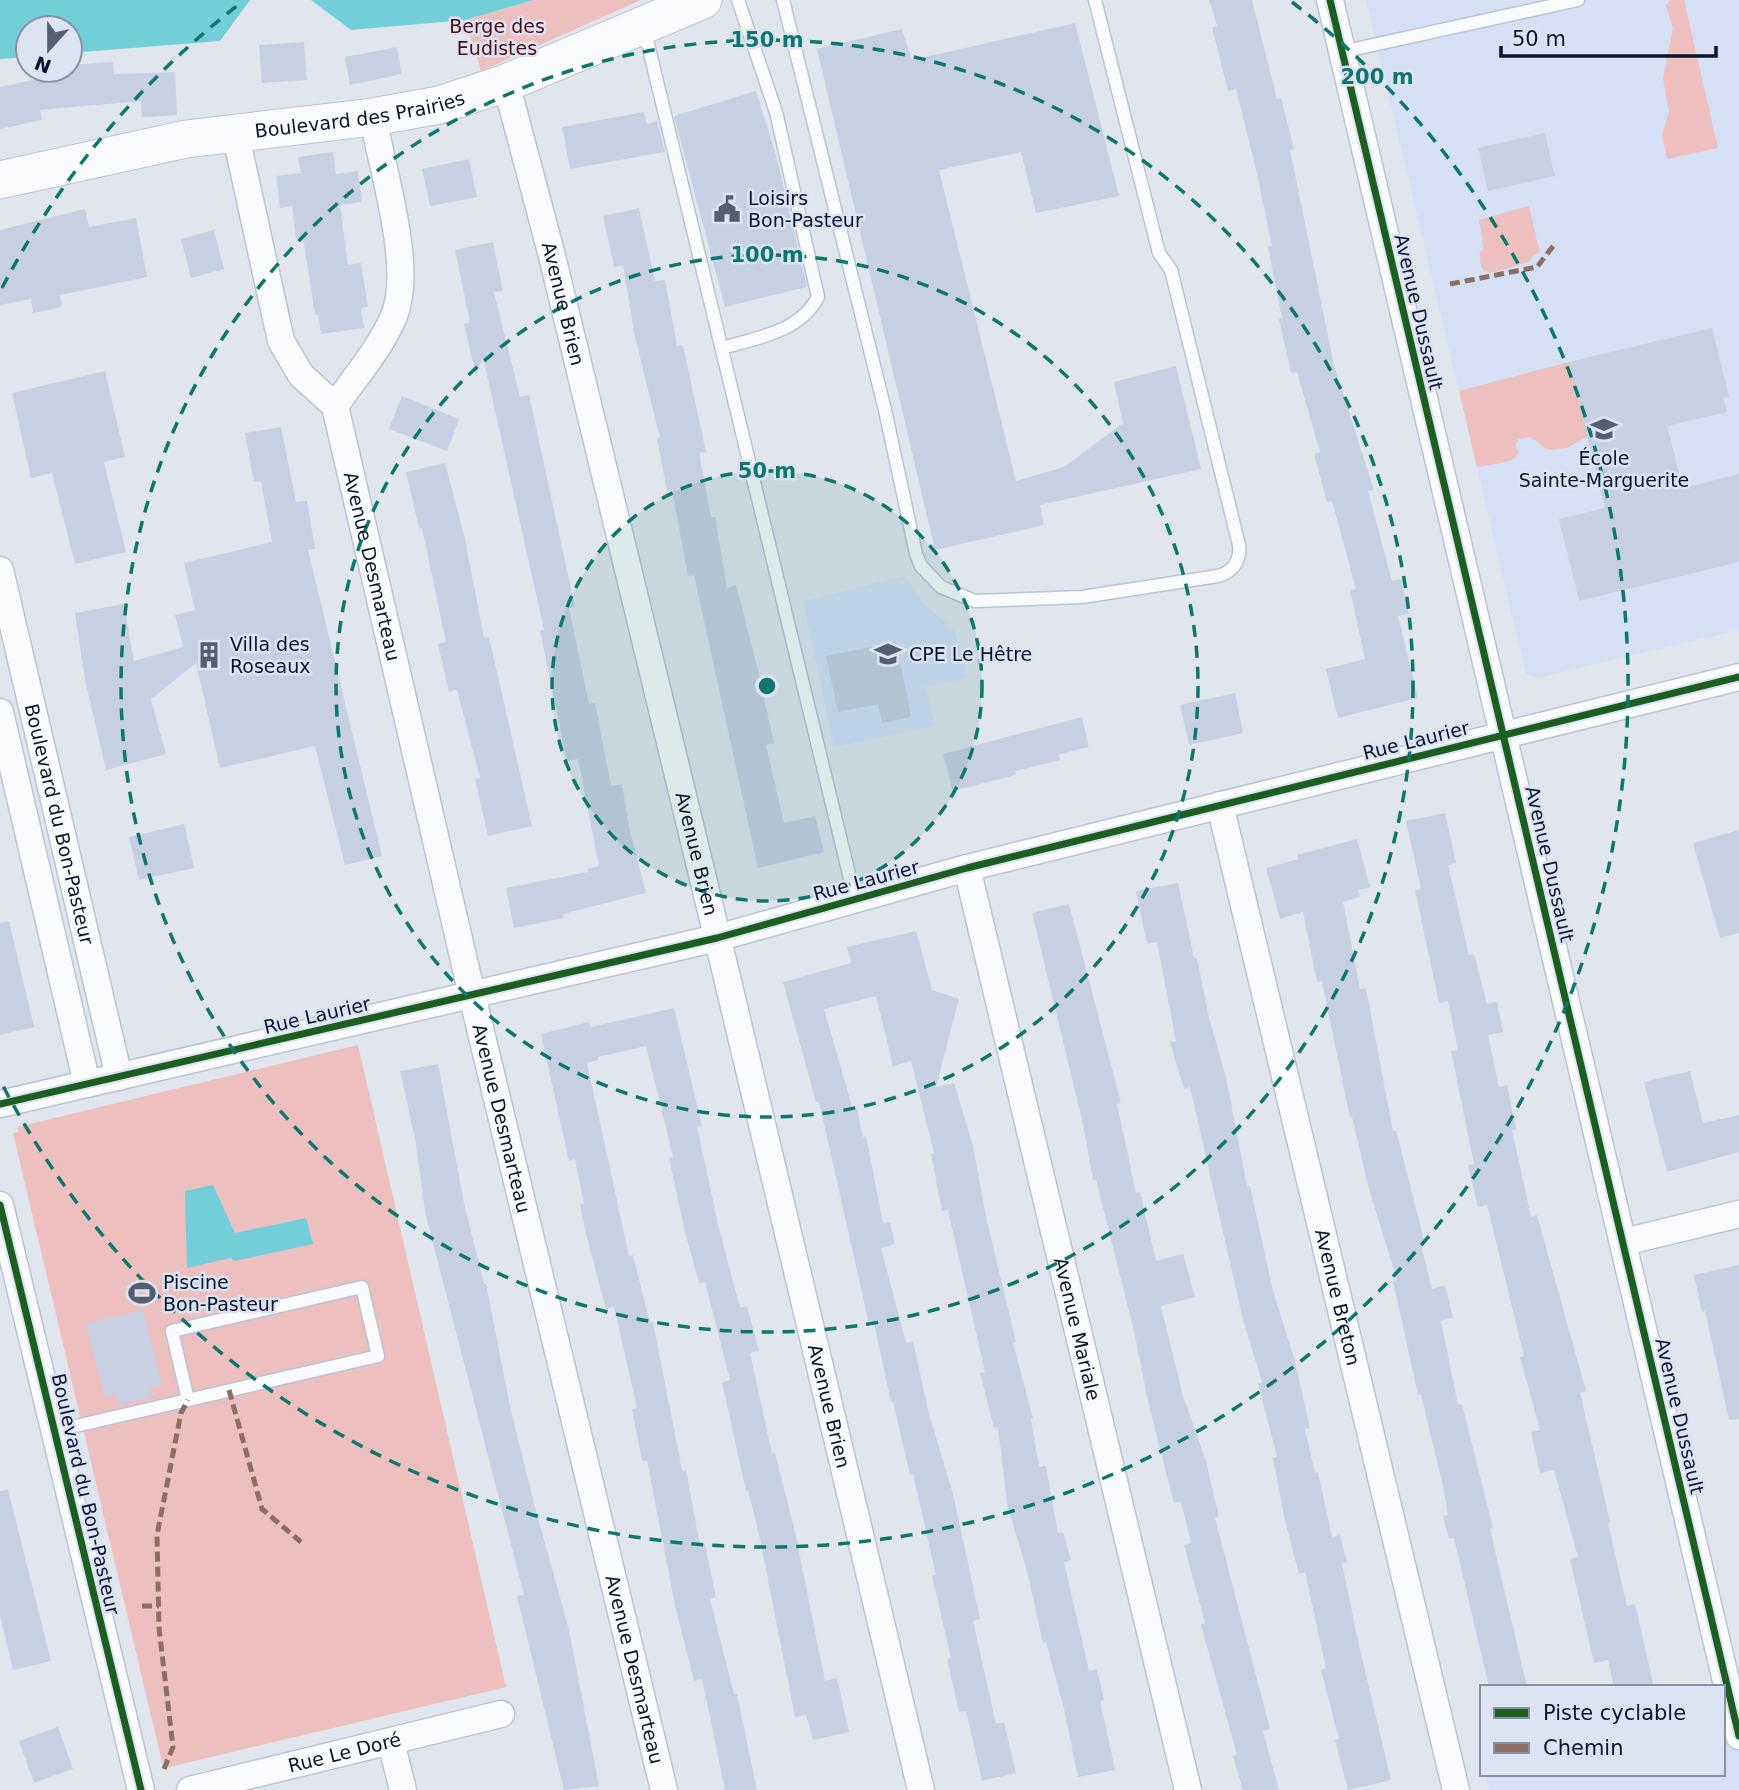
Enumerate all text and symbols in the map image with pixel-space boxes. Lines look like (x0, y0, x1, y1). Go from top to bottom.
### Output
north arrow (14, 14, 84, 84)
scale bar (1501, 14, 1716, 58)
park label: Berge des Eudistes (449, 15, 545, 59)
text: 50 m (1512, 27, 1566, 51)
text: 150 m (730, 28, 804, 52)
text: N (32, 52, 54, 78)
text: 200 m (1340, 65, 1414, 89)
street label: Boulevard des Prairies (254, 86, 468, 142)
place label: Loisirs Bon-Pasteur (748, 187, 863, 231)
public building icon: Loisirs Bon-Pasteur (712, 194, 742, 224)
street label: Avenue Dussault (1390, 232, 1448, 392)
street label: Avenue Brien (538, 239, 589, 368)
text: 100 m (730, 243, 804, 267)
school or university icon: École Sainte-Marguerite (1589, 414, 1619, 444)
place label: École Sainte-Marguerite (1519, 447, 1689, 491)
text: 50 m (738, 459, 796, 483)
street label: Avenue Desmarteau (340, 469, 405, 663)
place label: Villa des Roseaux (230, 633, 311, 677)
school or university icon: CPE Le Hêtre (873, 639, 903, 669)
building icon: Villa des Roseaux (194, 640, 224, 670)
place label: CPE Le Hêtre (909, 643, 1032, 665)
centre of rings (755, 674, 779, 698)
street label: Boulevard du Bon-Pasteur (21, 701, 99, 947)
street label: Rue Laurier (1360, 716, 1472, 764)
street label: Avenue Dussault (1521, 784, 1579, 944)
street label: Avenue Brien (671, 790, 723, 918)
street label: Rue Laurier (811, 855, 922, 905)
street label: Rue Laurier (261, 992, 373, 1038)
street label: Avenue Desmarteau (468, 1022, 535, 1215)
street label: Avenue Breton (1311, 1226, 1365, 1368)
street label: Avenue Mariale (1050, 1255, 1105, 1403)
place label: Piscine Bon-Pasteur (163, 1271, 278, 1315)
sports icon: Piscine Bon-Pasteur (127, 1278, 157, 1308)
street label: Avenue Dussault (1651, 1336, 1709, 1496)
street label: Avenue Brien (804, 1342, 855, 1470)
street label: Boulevard du Bon-Pasteur (48, 1371, 125, 1617)
street label: Avenue Desmarteau (601, 1573, 668, 1766)
legend (1480, 1685, 1725, 1776)
text: Piste cyclable (1543, 1701, 1686, 1725)
street label: Rue Le Doré (286, 1728, 403, 1777)
text: Chemin (1543, 1736, 1624, 1760)

